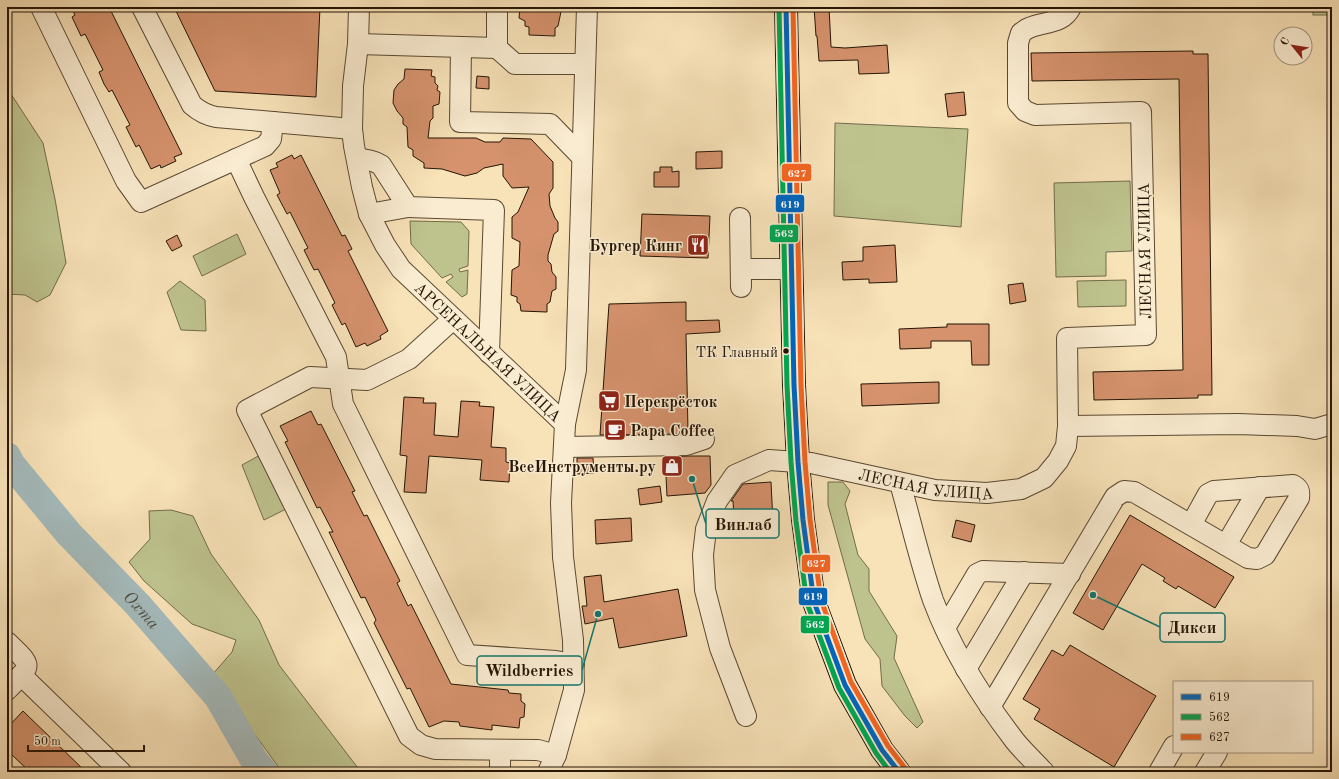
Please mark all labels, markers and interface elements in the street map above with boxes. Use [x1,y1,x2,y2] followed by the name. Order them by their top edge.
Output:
[1273,26,1313,66] north arrow
[1279,36,1292,48] text: С
[781,163,812,182] line badge: 627
[787,169,807,180] text: 627
[1137,183,1155,319] street label: ЛЕСНАЯ УЛИЦА
[775,194,805,213] line badge: 619
[780,200,800,211] text: 619
[769,224,799,243] line badge: 562
[774,229,794,240] text: 562
[685,232,711,258] restaurant icon: Бургер Кинг
[589,239,682,255] place label: Бургер Кинг
[410,280,563,426] street label: АРСЕНАЛЬНАЯ УЛИЦА
[695,346,778,361] place label: ТК Главный
[781,346,791,356] marker: ТК Главный
[596,388,622,414] supermarket icon: Перекрёсток
[624,395,718,411] place label: Перекрёсток
[602,417,628,443] cafe icon: Papa Coffee
[630,424,715,440] place label: Papa Coffee
[659,453,685,479] shop icon: ВсеИнструменты.ру
[508,460,656,476] place label: ВсеИнструменты.ру
[857,468,994,504] street label: ЛЕСНАЯ УЛИЦА
[706,509,779,538] callout: Винлаб
[714,517,772,534] text: Винлаб
[801,554,831,573] line badge: 627
[806,559,826,570] text: 627
[798,587,828,606] line badge: 619
[120,589,162,633] water label: Охта
[803,592,823,603] text: 619
[1160,613,1225,642] callout: Дикси
[800,615,830,634] line badge: 562
[805,620,825,631] text: 562
[1168,620,1217,637] text: Дикси
[477,656,582,685] callout: Wildberries
[485,663,573,680] text: Wildberries
[1173,681,1313,753] legend
[1209,692,1230,704] text: 619
[1209,711,1230,724] text: 562
[28,727,144,753] scale bar
[1209,732,1230,744] text: 627
[34,735,61,748] text: 50 m

